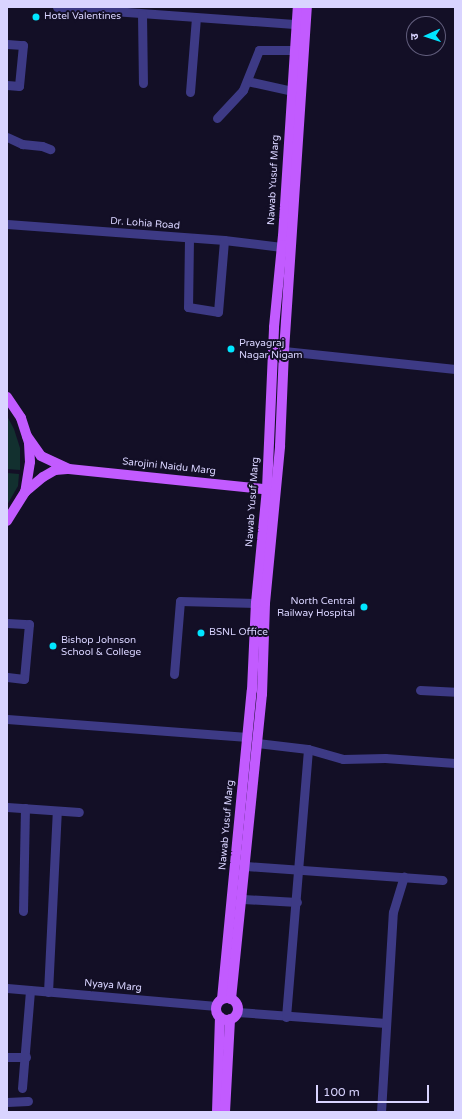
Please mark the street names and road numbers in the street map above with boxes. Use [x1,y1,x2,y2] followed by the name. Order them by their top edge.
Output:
[266,135,282,225] street label: Nawab Yusuf Marg
[110,216,180,232] street label: Dr. Lohia Road
[122,456,216,478] street label: Sarojini Naidu Marg
[244,457,262,547] street label: Nawab Yusuf Marg
[217,779,237,871] street label: Nawab Yusuf Marg
[84,978,142,994] street label: Nyaya Marg

